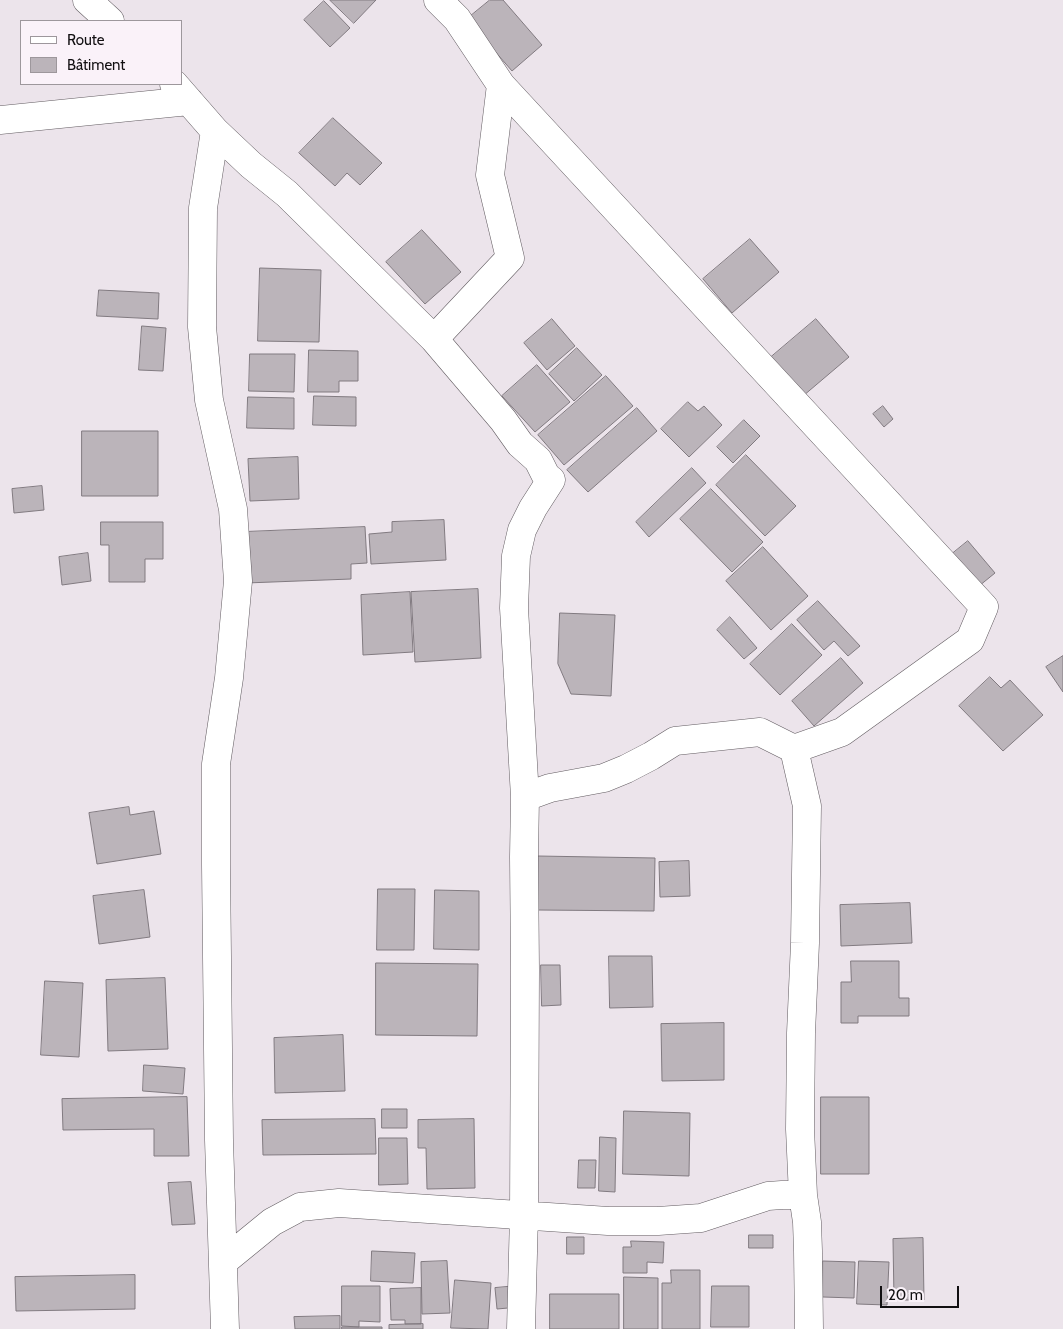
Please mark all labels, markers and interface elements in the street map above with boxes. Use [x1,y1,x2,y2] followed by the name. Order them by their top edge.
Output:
[20,20,182,85] legend
[67,31,105,49] text: Route
[67,56,125,74] text: Bâtiment
[883,1276,962,1308] scale bar
[888,1286,923,1304] text: 20 m

